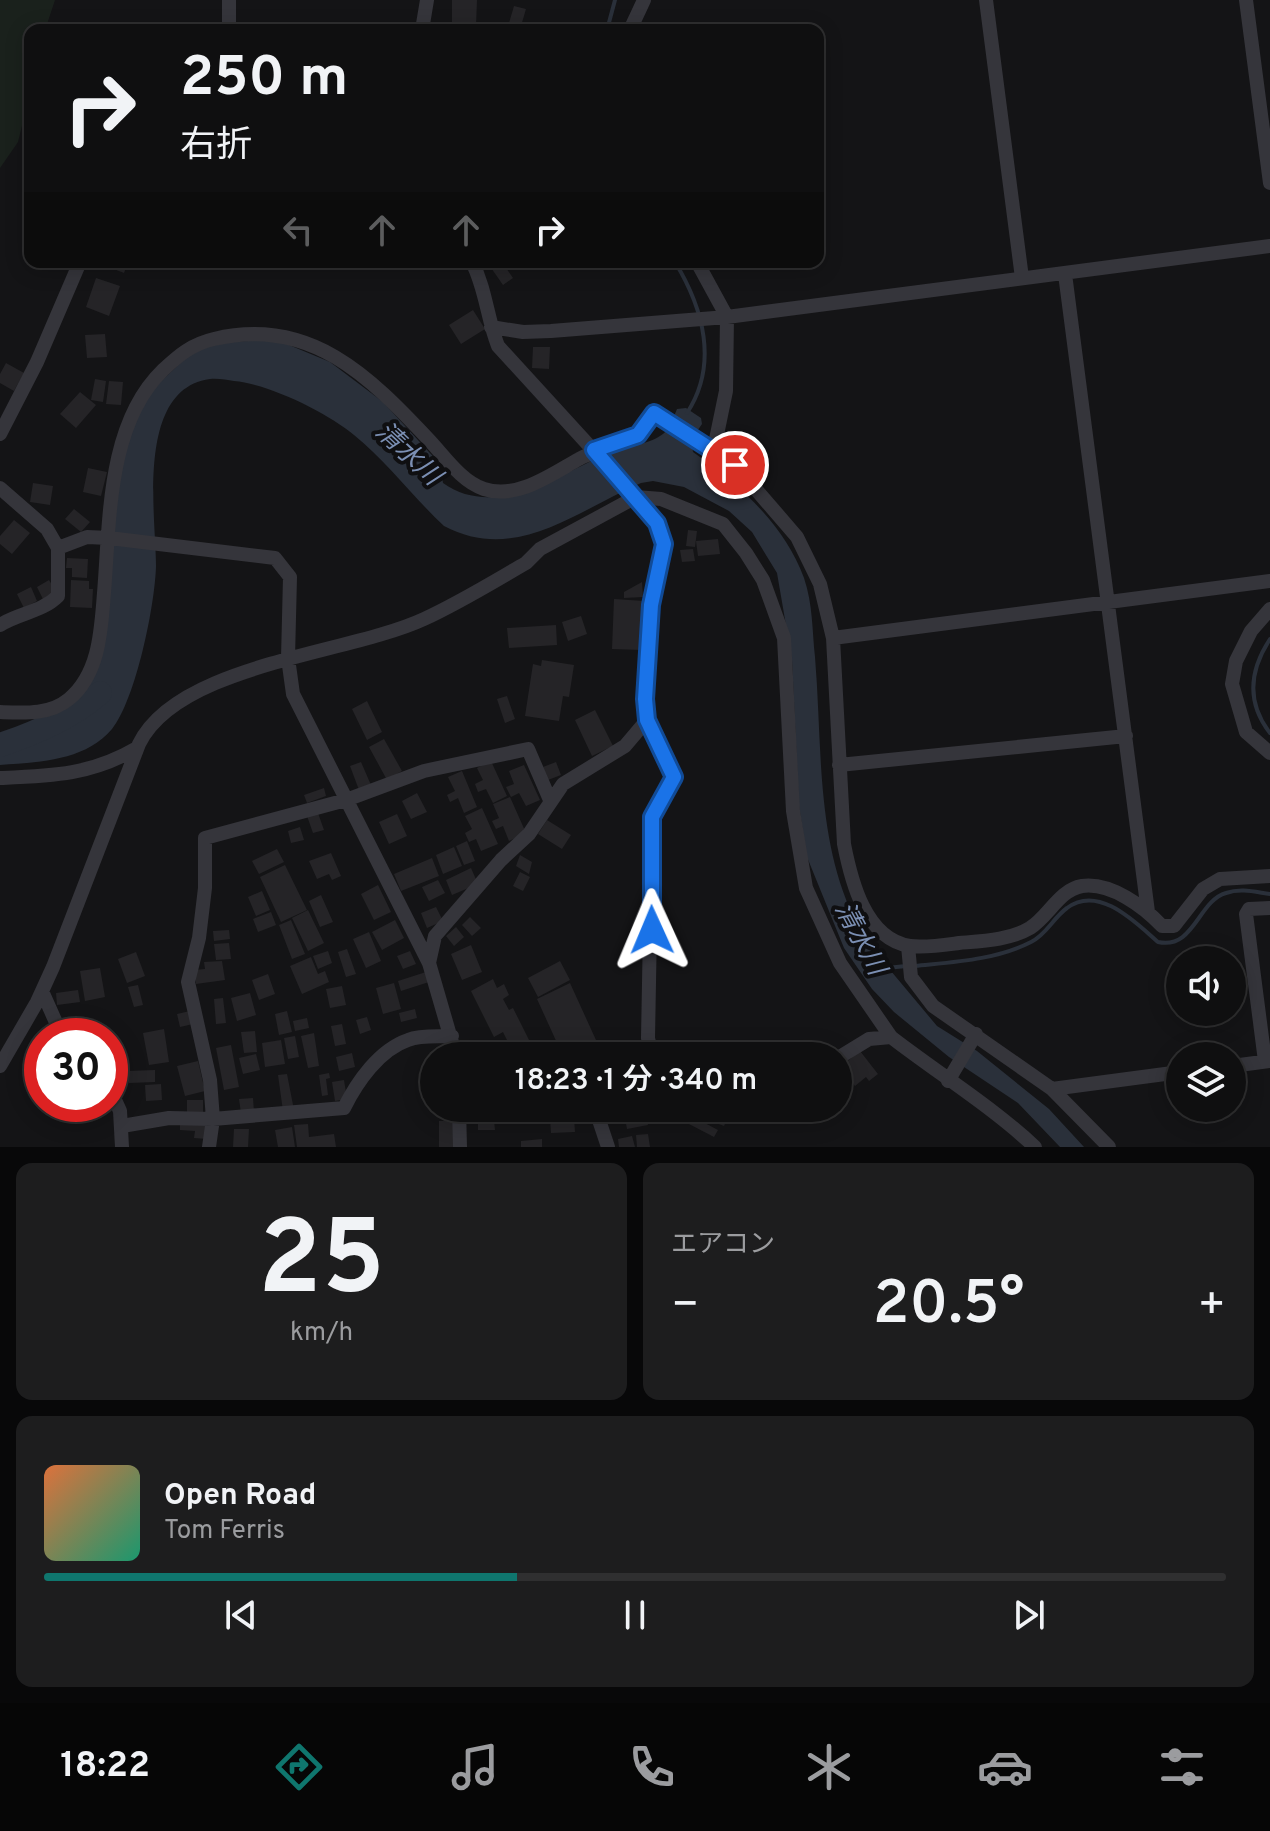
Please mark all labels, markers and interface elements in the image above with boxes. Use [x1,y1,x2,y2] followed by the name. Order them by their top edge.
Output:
[180,45,348,115] text: 250 m
[48,56,152,160] icon: right
[180,124,252,170] text: 右折
[276,208,320,252] icon: left
[360,208,404,252] icon: ahead
[444,208,488,252] icon: ahead
[528,208,572,252] icon: right
[368,416,449,496] water label: 清水川
[701,431,769,499] pin
[713,443,757,487] icon: arrive
[610,888,694,972] position arrow
[826,897,893,984] water label: 清水川
[1166,946,1246,1122] map controls
[1166,946,1246,1026] button: sound
[24,1018,128,1122] speed limit sign: 30
[1166,1042,1246,1122] button: layers
[515,1063,757,1100] text: 18:23 · 1 分 · 340 m
[258,1199,385,1331] text: 25
[671,1229,775,1262] text: エアコン
[873,1269,1024,1345] text: 20.5°
[671,1279,699,1335] text: −
[1198,1279,1226,1335] text: +
[290,1317,353,1350] text: km/h
[164,1478,316,1515] text: Open Road
[164,1515,285,1548] text: Tom Ferris
[219,1593,263,1637] icon: previous
[613,1593,657,1637] icon: pause
[1007,1593,1051,1637] icon: next
[271,1739,327,1795] icon: directions
[447,1739,503,1795] icon: music
[624,1739,680,1795] icon: phone
[801,1739,857,1795] icon: climate
[977,1739,1033,1795] icon: car
[1154,1739,1210,1795] icon: filters
[60,1744,150,1790] text: 18:22

